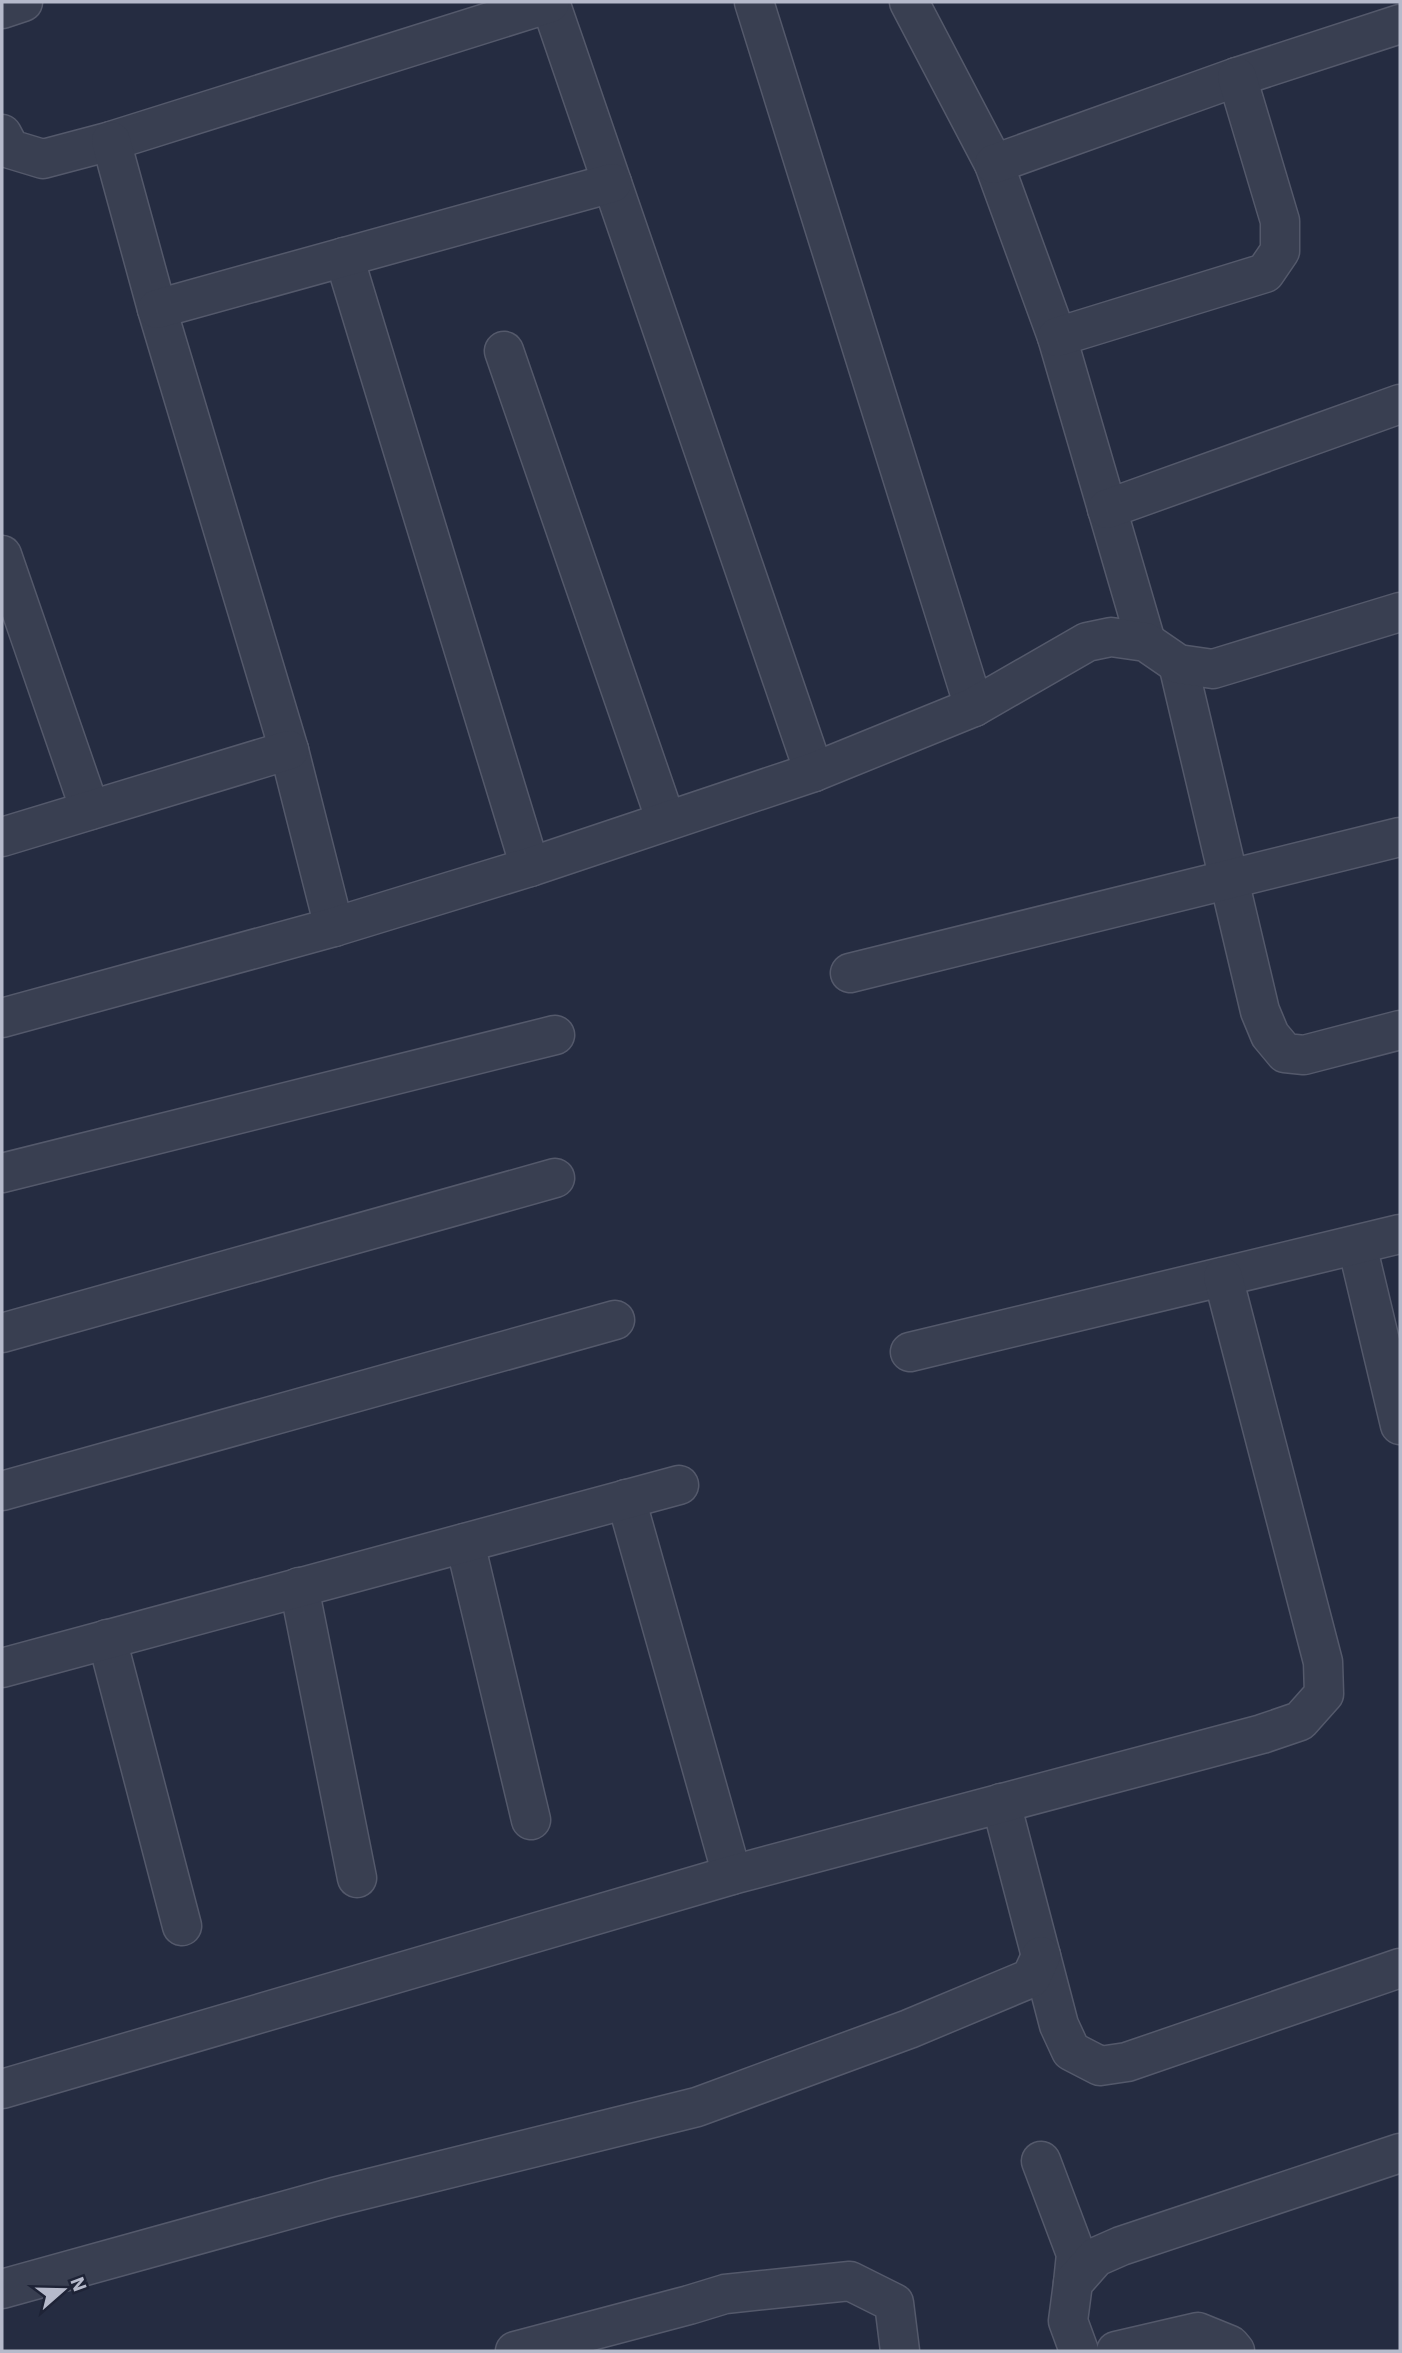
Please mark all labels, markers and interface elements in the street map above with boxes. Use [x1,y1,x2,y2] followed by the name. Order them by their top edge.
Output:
[28,2255,98,2325] north arrow
[65,2274,93,2295] text: N

